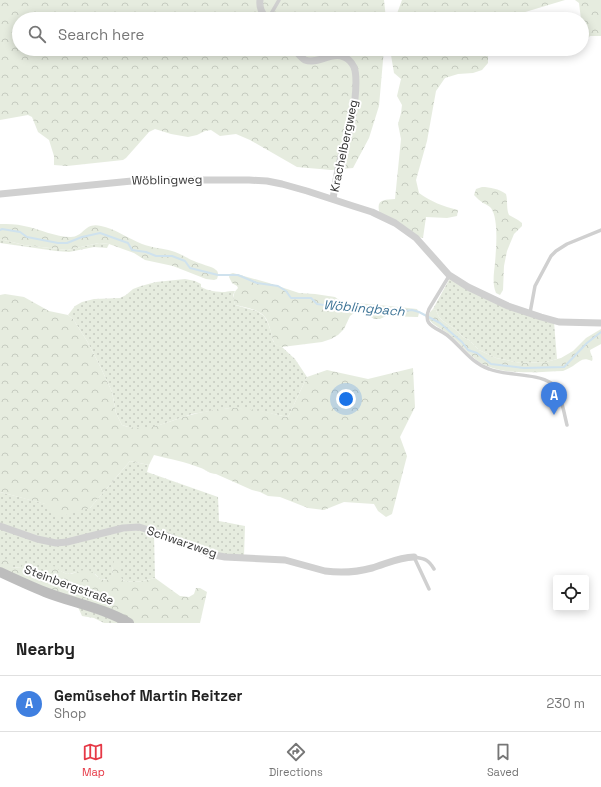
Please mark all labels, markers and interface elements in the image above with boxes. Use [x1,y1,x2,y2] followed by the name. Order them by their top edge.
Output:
[12,12,589,56] search box
[26,23,48,45] icon: search
[58,25,144,44] text: Search here
[326,98,362,194] street label: Krachelbergweg
[131,171,203,189] street label: Wöblingweg
[323,296,406,320] water label: Wöblingbach
[541,382,567,415] pin: A
[336,389,356,409] your location
[145,522,219,562] street label: Schwarzweg
[22,561,116,609] street label: Steinbergstraße
[553,575,589,611] map controls
[553,575,589,611] button: locate
[16,638,75,660] text: Nearby
[54,686,243,705] text: Gemüsehof Martin Reitzer
[25,695,33,712] text: A
[547,695,585,712] text: 230 m
[54,705,86,722] text: Shop
[82,741,105,779] tab: Map
[269,741,323,779] tab: Directions
[487,741,519,779] tab: Saved

